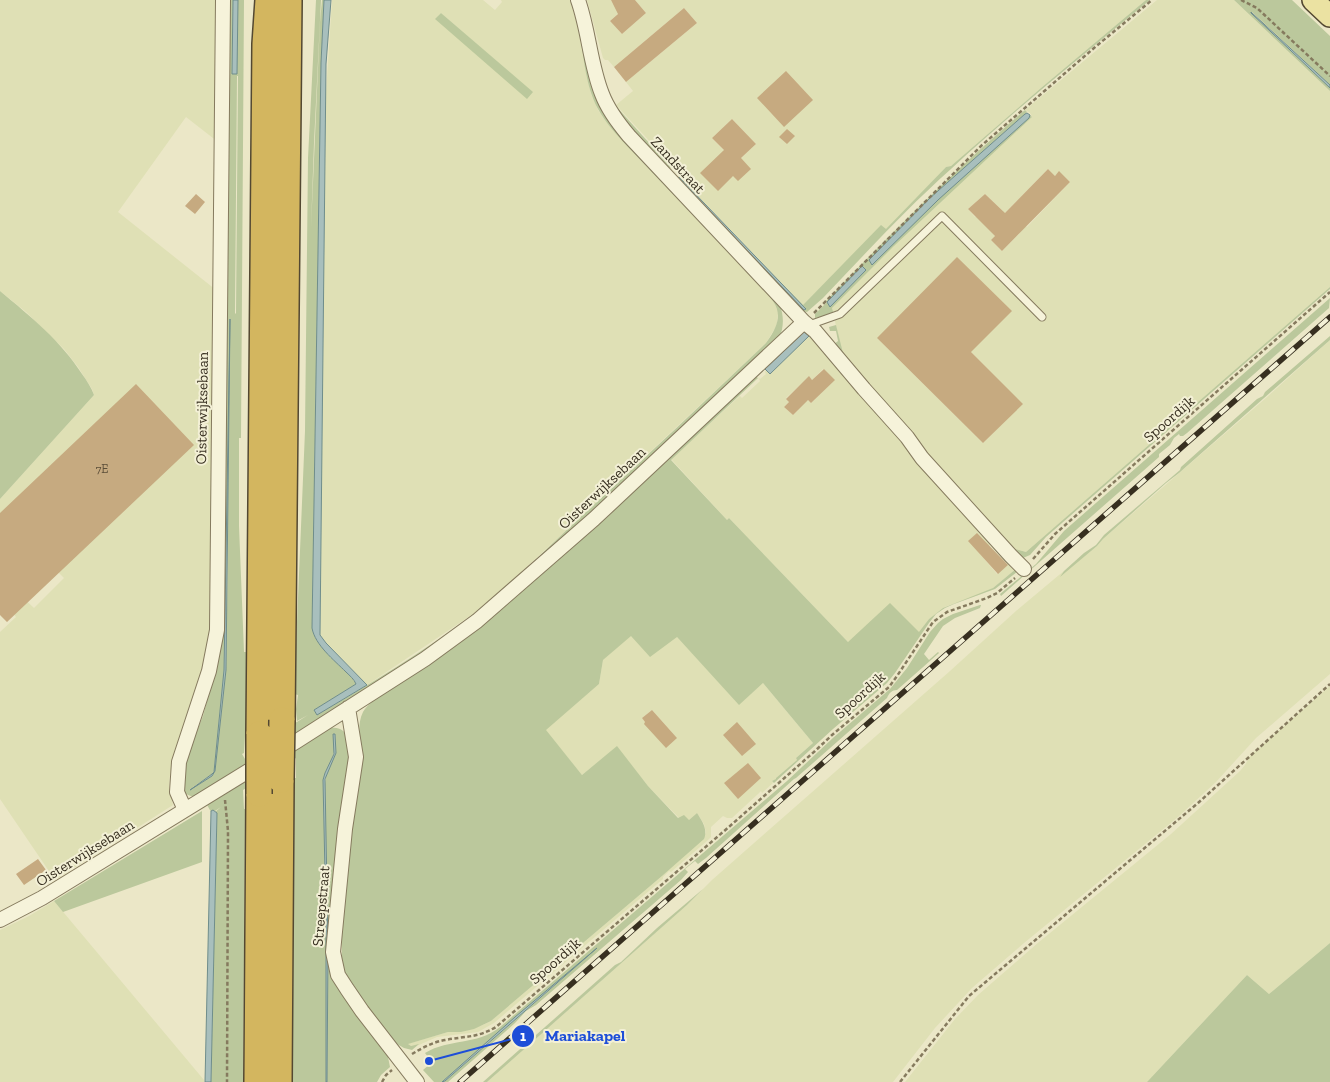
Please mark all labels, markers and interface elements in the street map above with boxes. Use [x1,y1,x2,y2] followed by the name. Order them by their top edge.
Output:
[647,133,709,197] street label: Zandstraat
[192,351,212,464] street label: Oisterwijksebaan
[1140,392,1198,446] street label: Spoordijk
[555,443,650,533] street label: Oisterwijksebaan
[96,462,108,476] house number: 7E
[831,667,889,722] street label: Spoordijk
[32,815,138,890] street label: Oisterwijksebaan
[309,865,334,947] street label: Streepstraat
[526,934,584,988] street label: Spoordijk
[510,1020,636,1051] callout: Mariakapel
[545,1026,626,1045] text: Mariakapel
[520,1027,526,1045] text: 1

